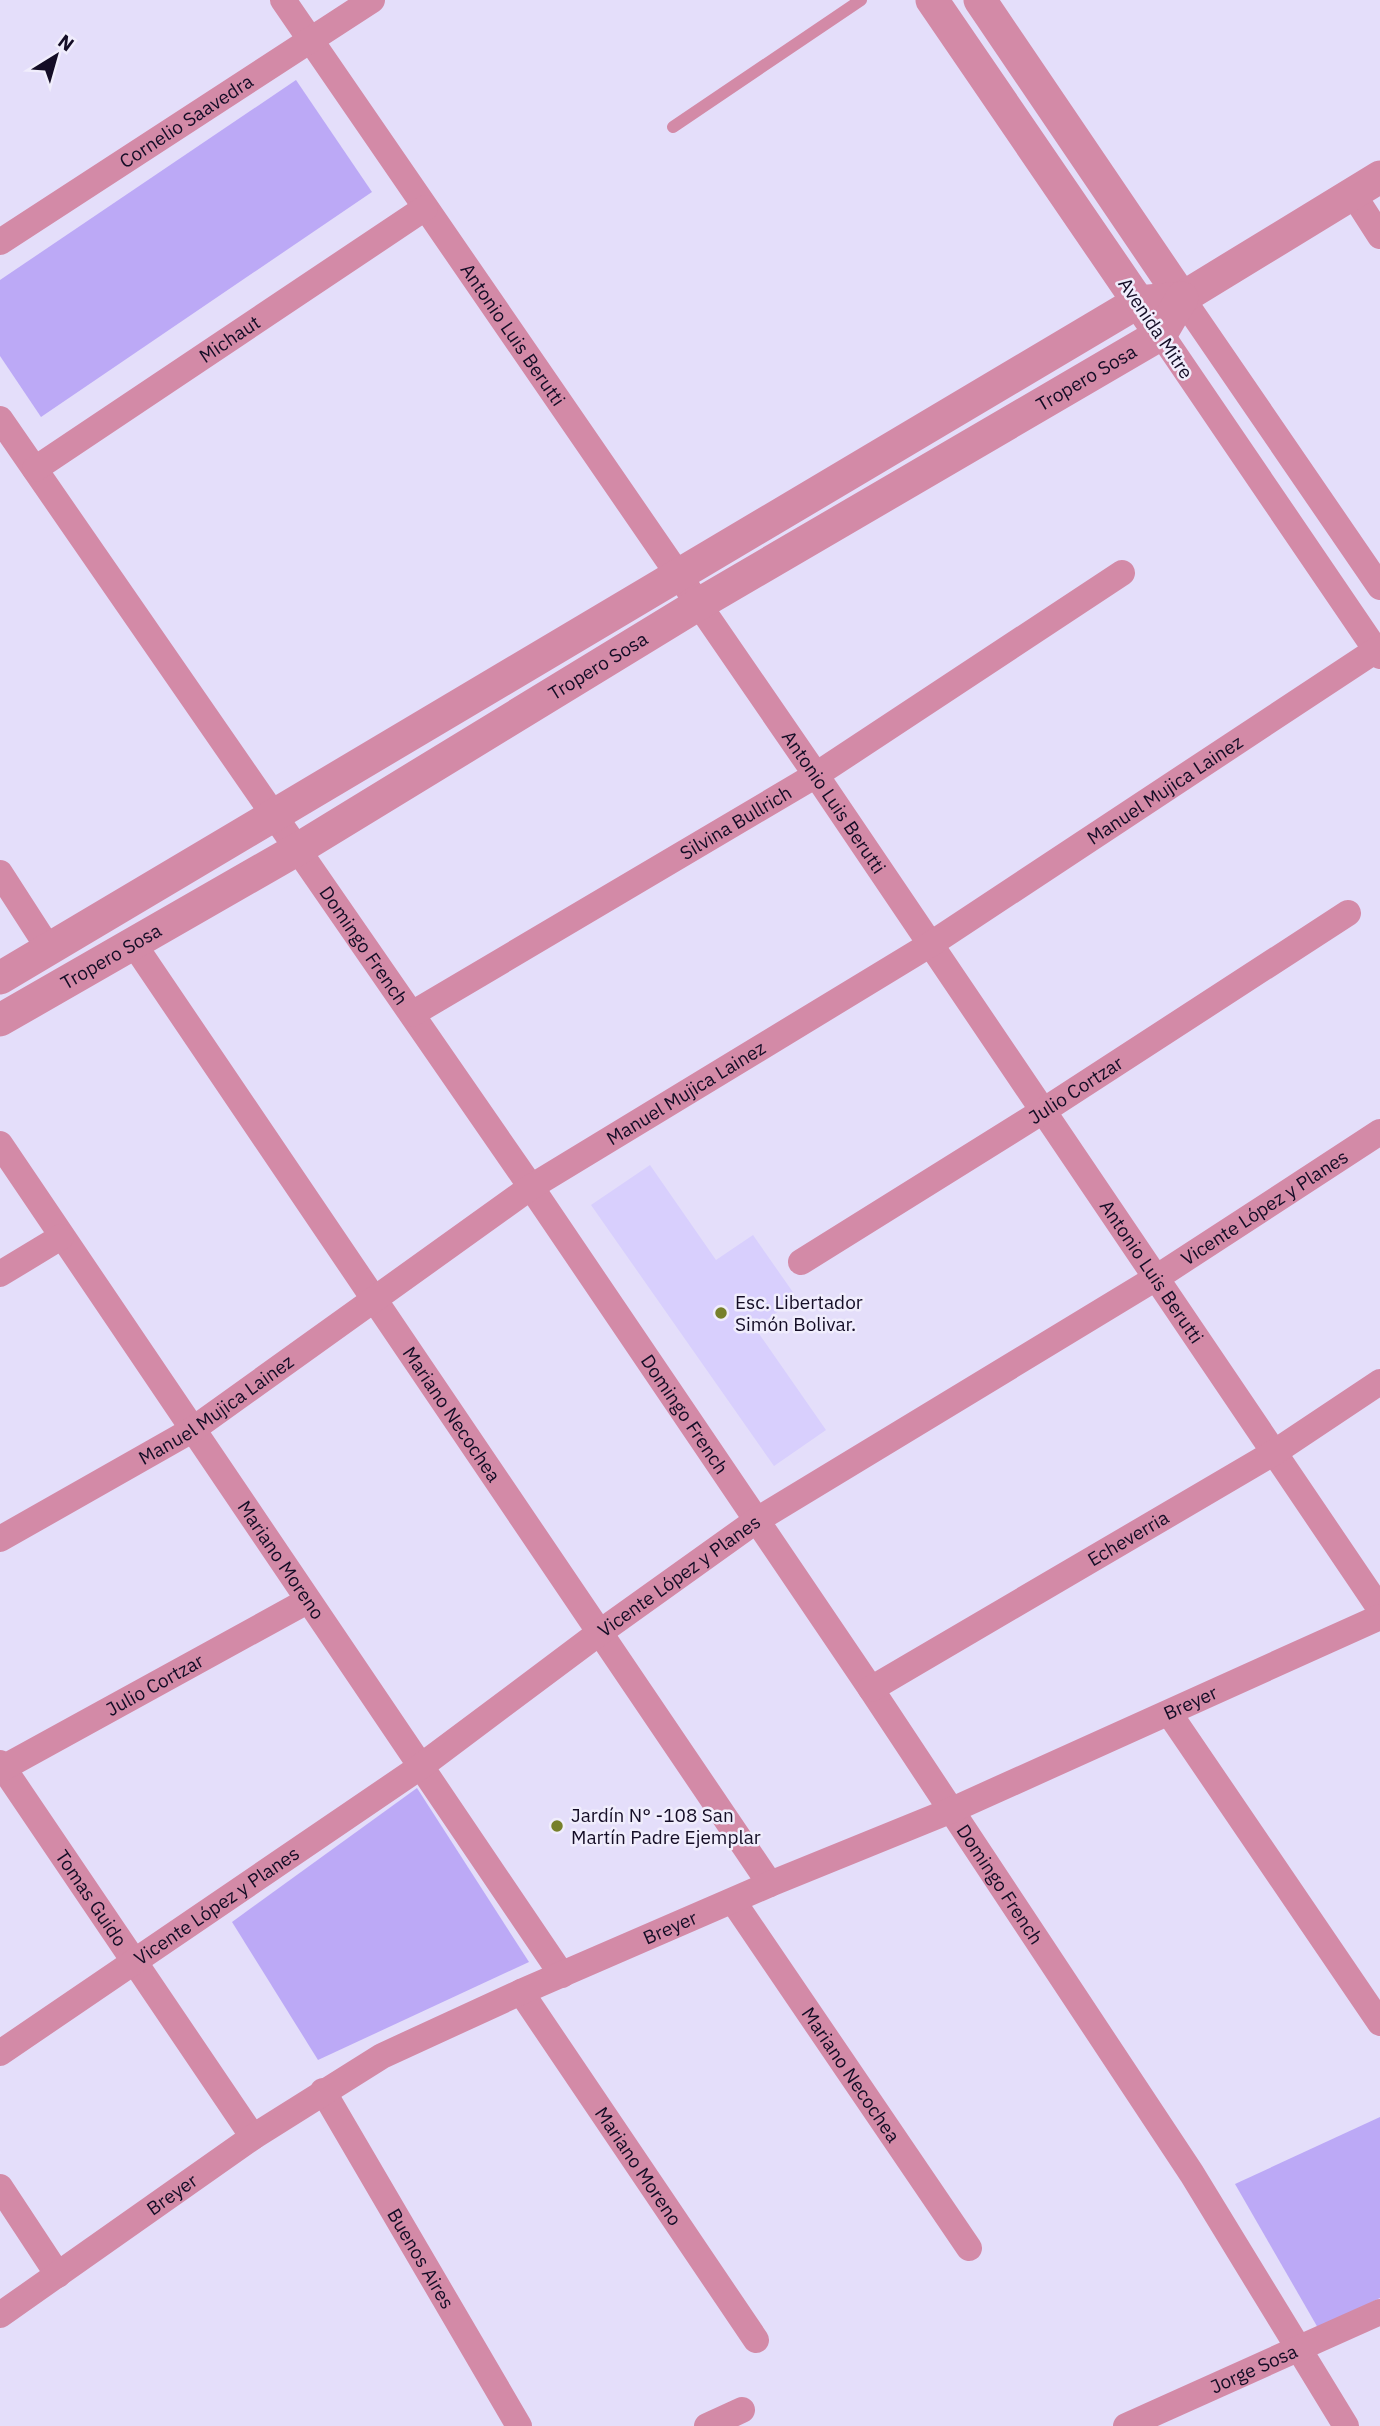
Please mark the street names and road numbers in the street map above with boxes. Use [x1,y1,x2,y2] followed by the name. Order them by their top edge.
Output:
[115,69,257,173] street label: Cornelio Saavedra
[456,258,571,411] street label: Antonio Luis Berutti
[1113,273,1199,383] street label: Avenida Mitre
[194,310,264,368] street label: Michaut
[1032,339,1141,416] street label: Tropero Sosa
[544,626,652,705] street label: Tropero Sosa
[777,726,891,878] street label: Antonio Luis Berutti
[1082,729,1247,850] street label: Manuel Mujica Lainez
[675,780,796,865] street label: Silvina Bullrich
[314,881,413,1010] street label: Domingo French
[56,918,166,995] street label: Tropero Sosa
[602,1035,770,1150] street label: Manuel Mujica Lainez
[1024,1050,1127,1129] street label: Julio Cortzar
[1176,1144,1352,1271] street label: Vicente López y Planes
[1095,1195,1209,1348] street label: Antonio Luis Berutti
[398,1342,506,1486] street label: Mariano Necochea
[134,1349,298,1470] street label: Manuel Mujica Lainez
[636,1350,734,1479] street label: Domingo French
[233,1496,330,1624] street label: Mariano Moreno
[1083,1505,1173,1571] street label: Echeverria
[593,1509,765,1642] street label: Vicente López y Planes
[102,1648,208,1721] street label: Julio Cortzar
[1160,1680,1221,1725] street label: Breyer
[952,1819,1049,1949] street label: Domingo French
[129,1841,304,1970] street label: Vicente López y Planes
[50,1845,132,1951] street label: Tomas Guido
[639,1905,701,1950] street label: Breyer
[797,2002,906,2147] street label: Mariano Necochea
[590,2102,687,2230] street label: Mariano Moreno
[142,2168,202,2220] street label: Breyer
[382,2204,460,2313] street label: Buenos Aires
[1206,2339,1301,2399] street label: Jorge Sosa

